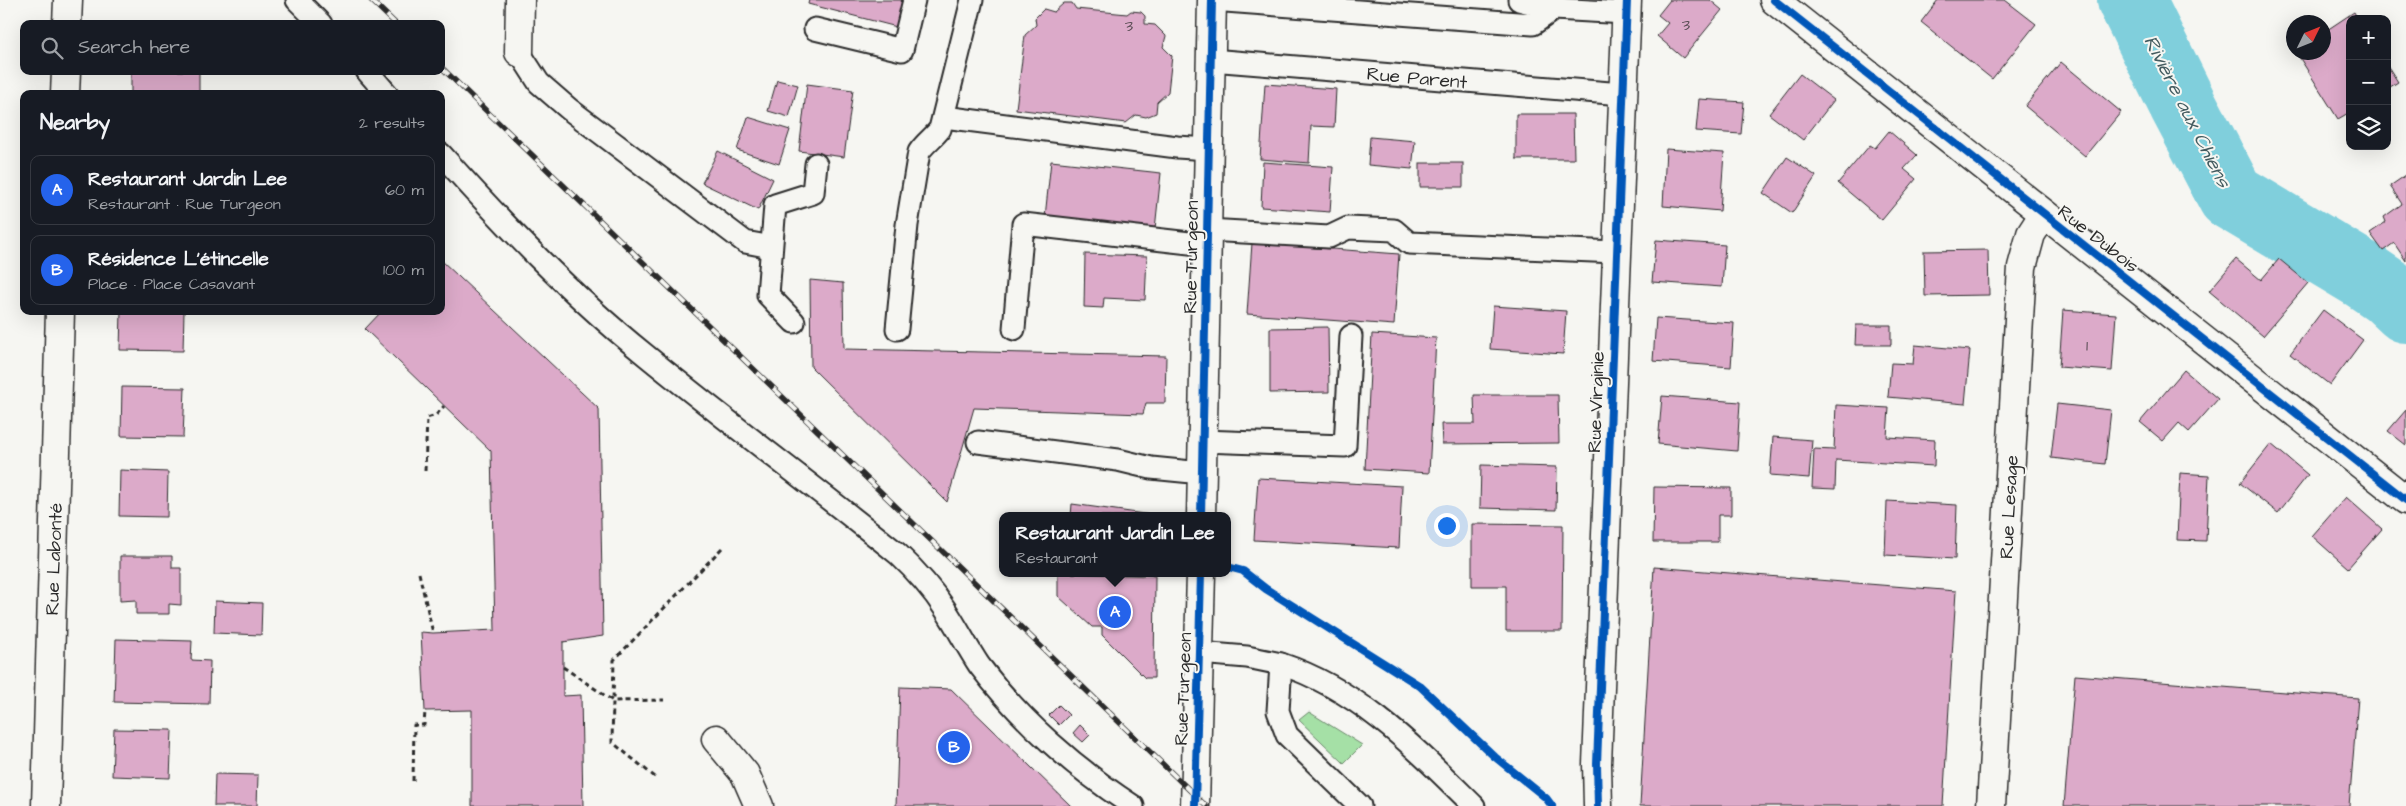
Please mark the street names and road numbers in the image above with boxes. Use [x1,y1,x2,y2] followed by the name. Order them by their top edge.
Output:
[1365,61,1469,96] street label: Rue Parent
[2052,199,2145,280] street label: Rue Dubois
[1177,200,1207,314] street label: Rue Turgeon
[1581,351,1613,453] street label: Rue Virginie
[1993,455,2027,560] street label: Rue Lesage
[39,502,70,616] street label: Rue Labonté
[1168,632,1200,746] street label: Rue Turgeon

